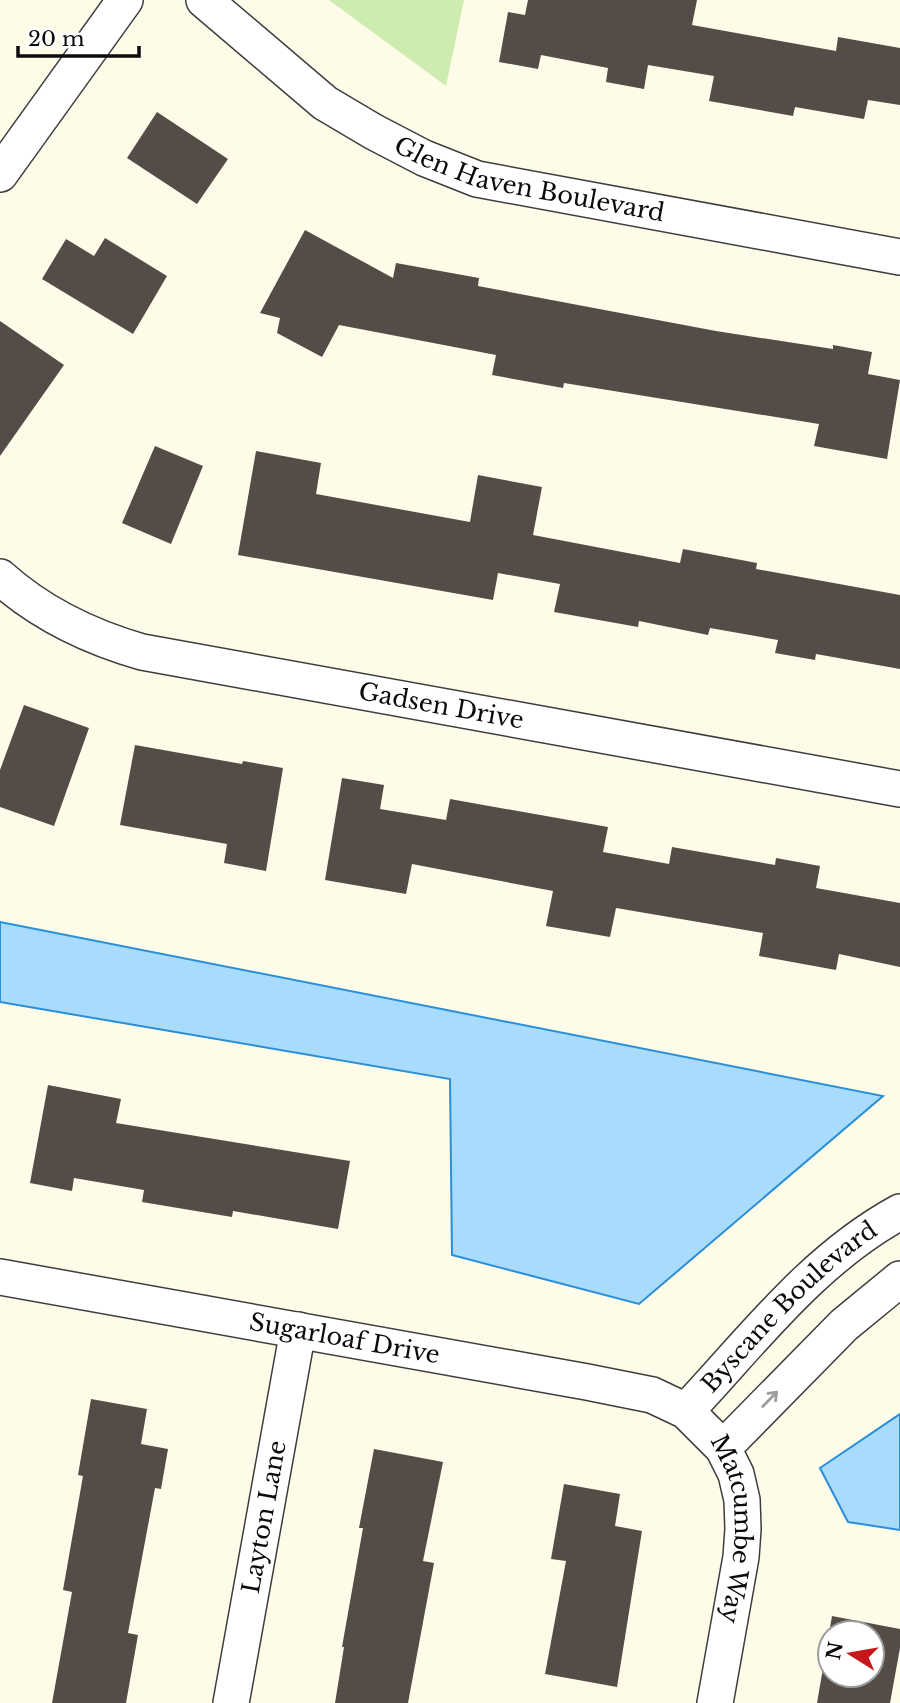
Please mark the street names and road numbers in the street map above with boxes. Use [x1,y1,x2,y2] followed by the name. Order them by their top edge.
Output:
[389,130,667,227] street label: Glen Haven Boulevard
[356,676,526,735] street label: Gadsen Drive
[695,1215,882,1398] street label: Byscane Boulevard
[247,1307,442,1369] street label: Sugarloaf Drive
[705,1430,758,1626] street label: Matcumbe Way
[236,1438,292,1596] street label: Layton Lane

